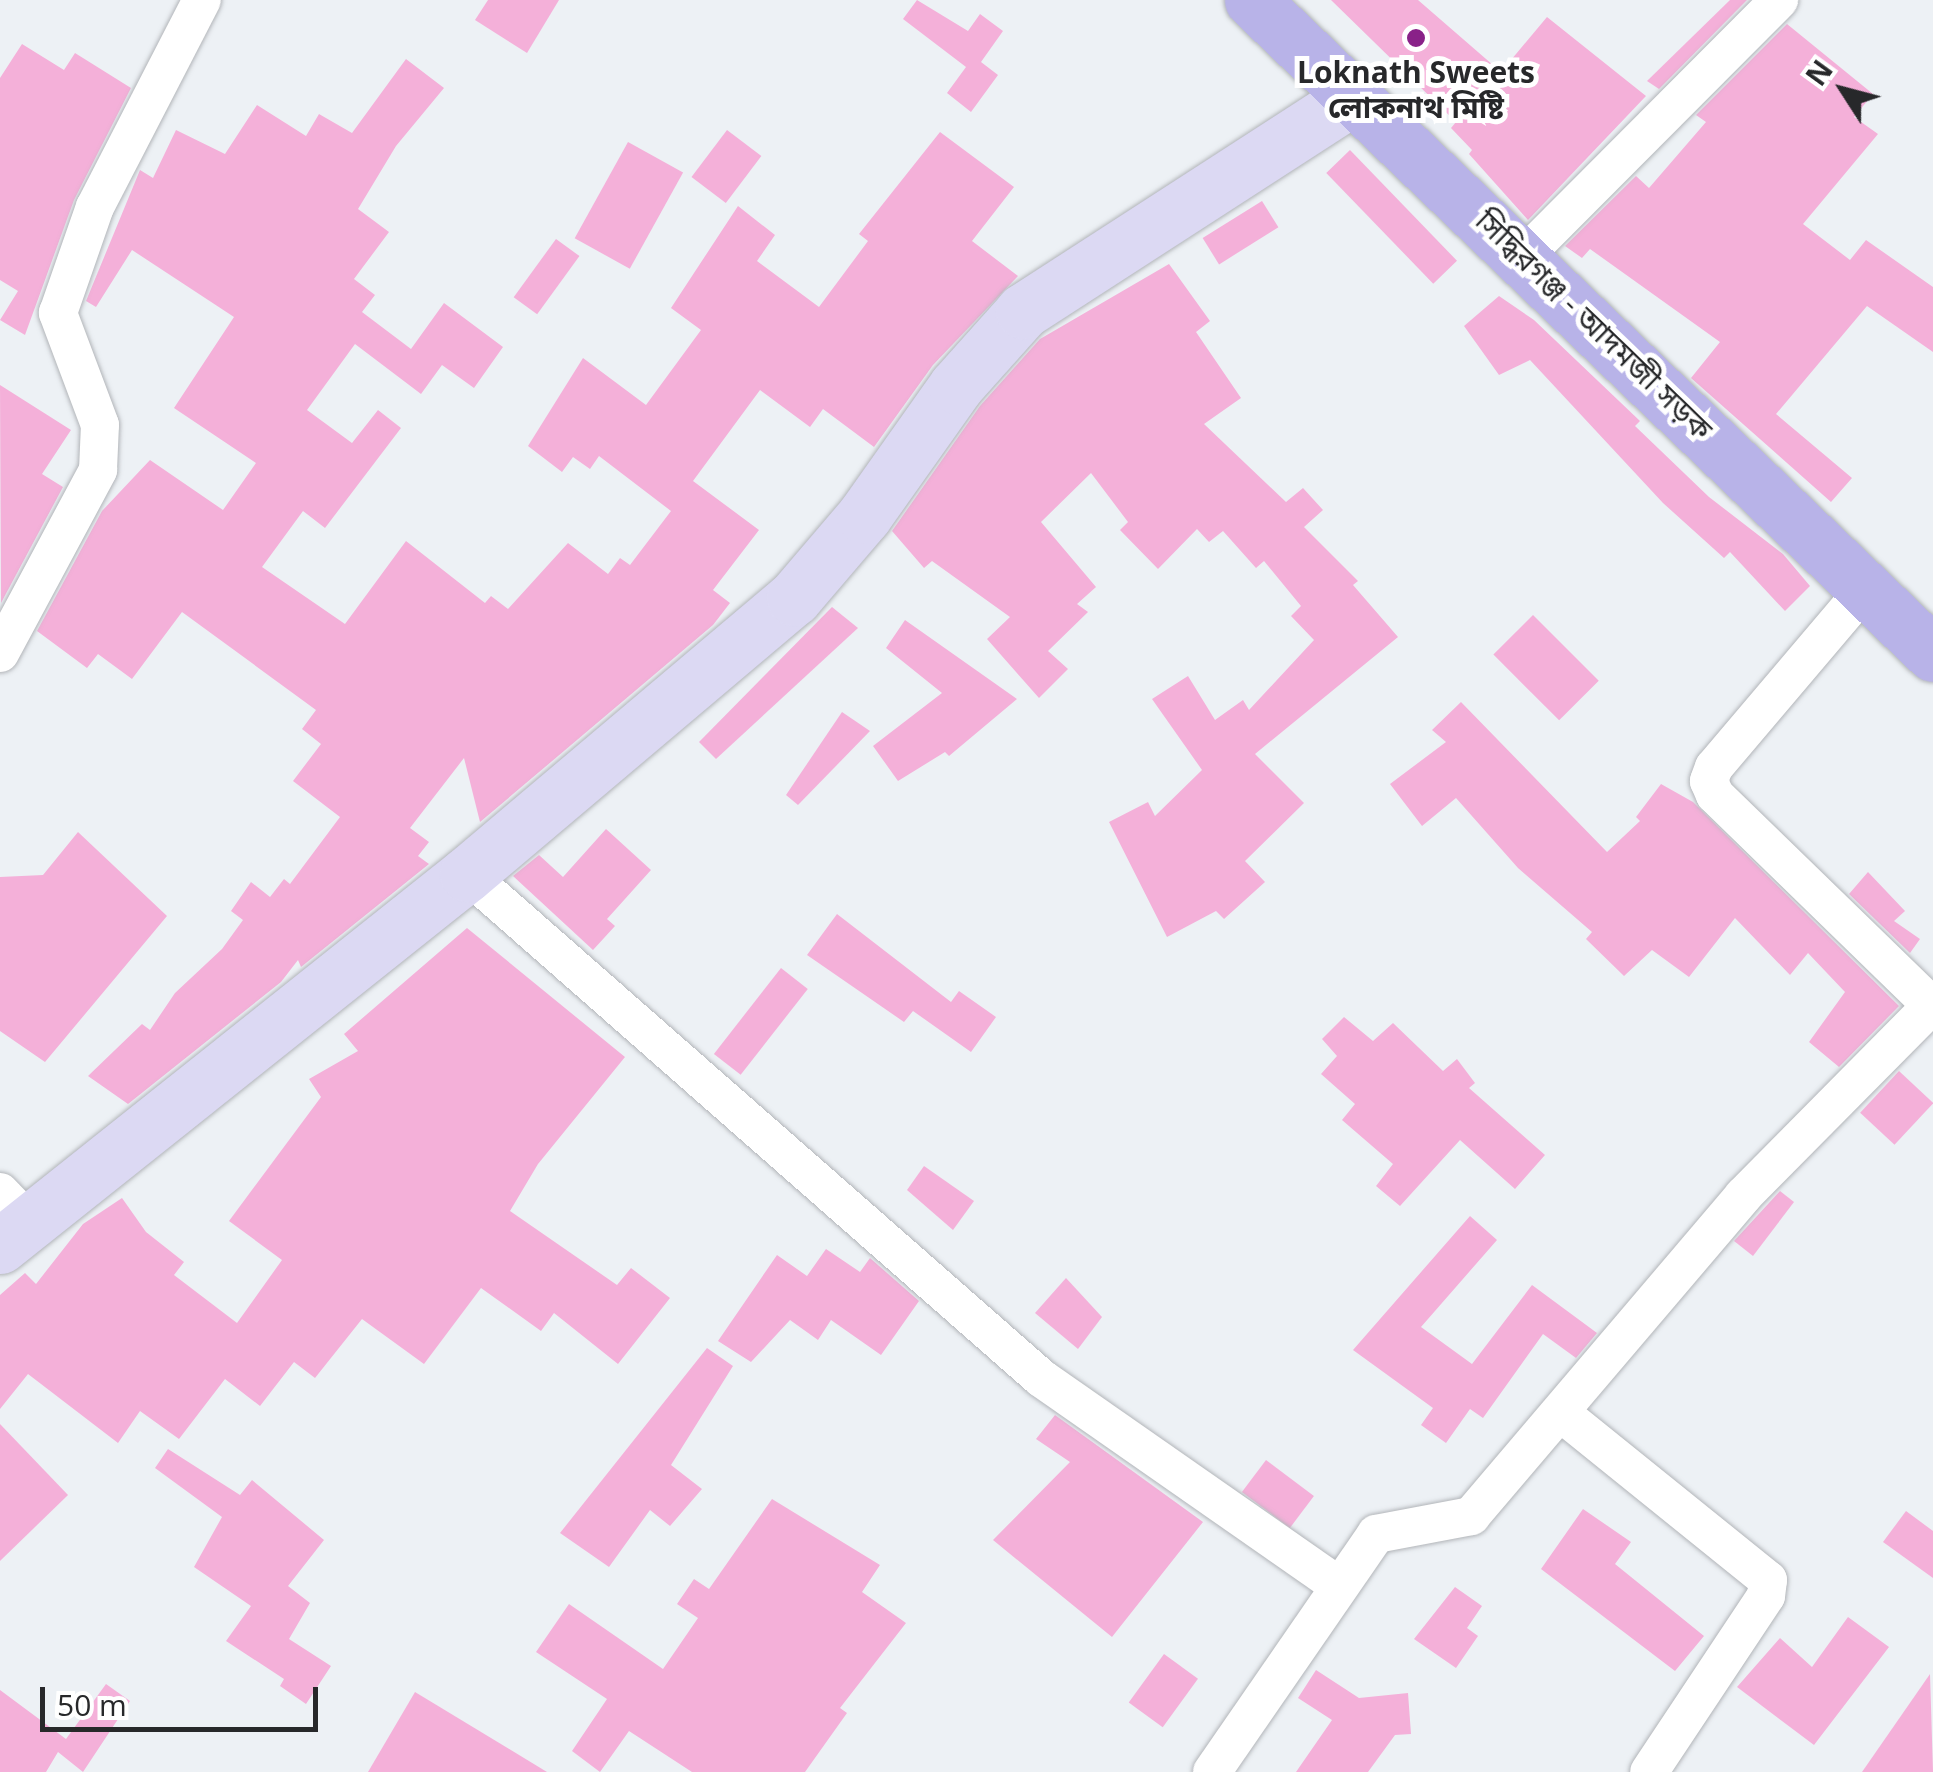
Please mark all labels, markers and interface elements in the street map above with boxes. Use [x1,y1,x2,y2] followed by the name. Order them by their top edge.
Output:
[1405,27,1427,49] marker: Loknath Sweets লোকনাথ মিষ্টি
[1793,40,1893,140] north arrow
[1797,52,1841,93] text: N
[1297,54,1535,124] place label: Loknath Sweets লোকনাথ মিষ্টি
[1468,203,1720,447] street label: সিদ্ধিরগঞ্জ - আদমজী সড়ক
[45,1667,322,1729] scale bar
[57,1684,127,1725] text: 50 m

